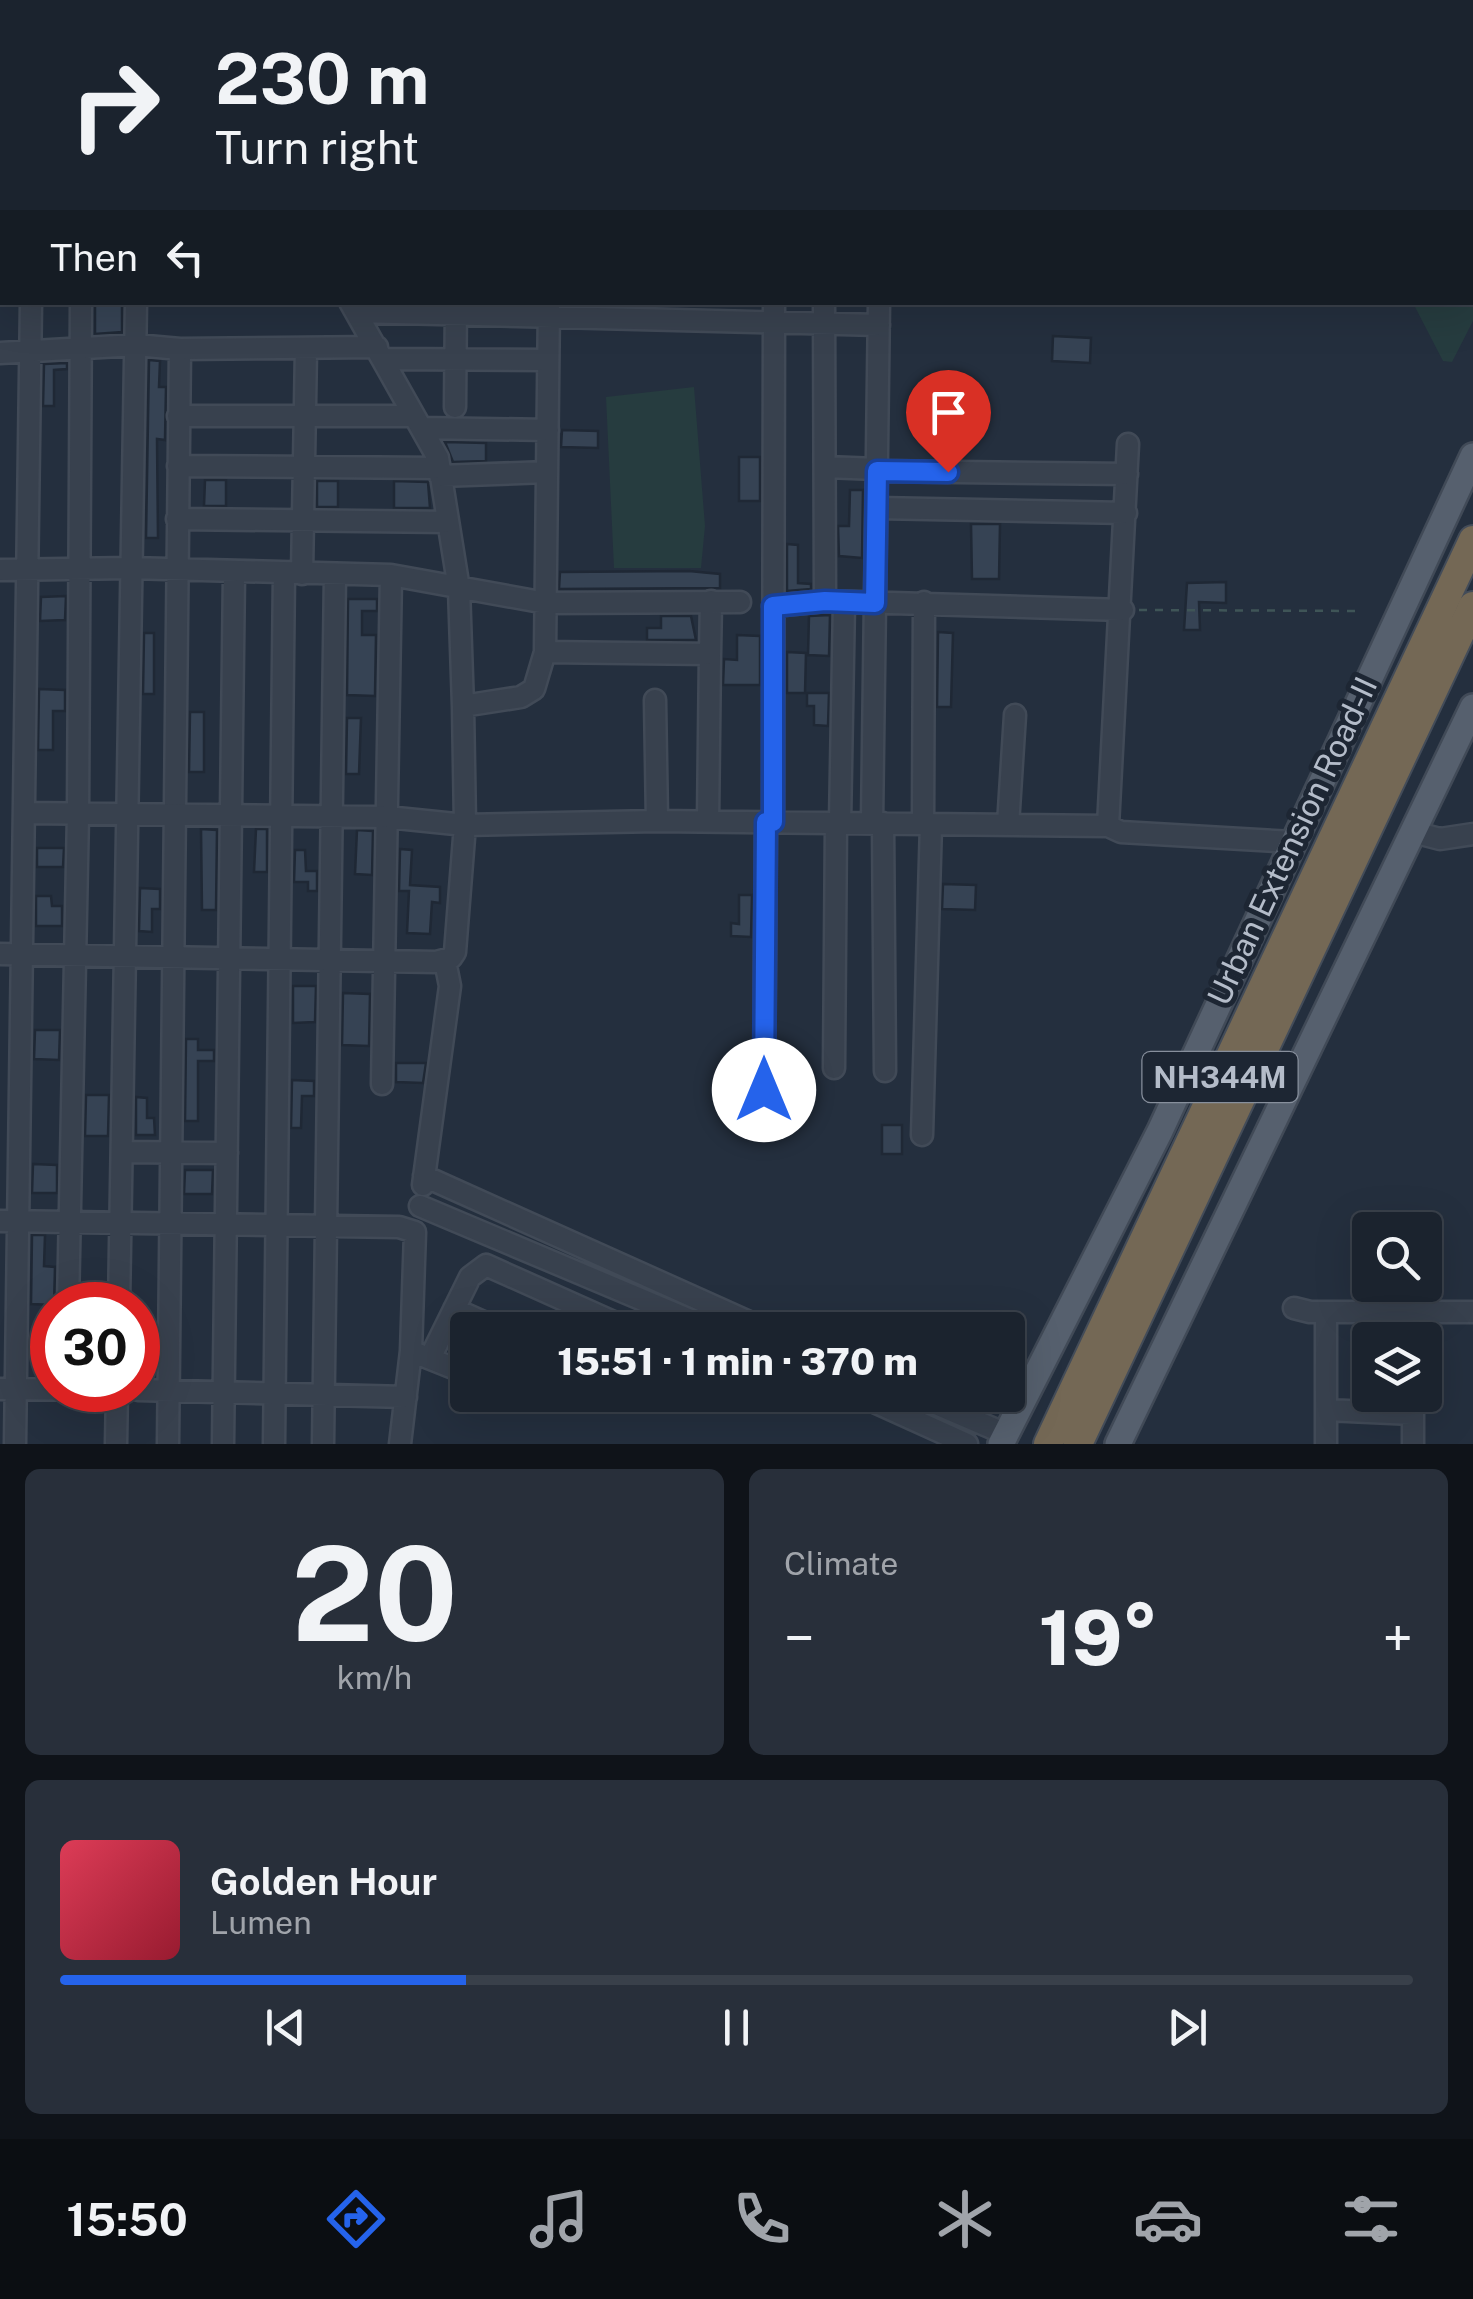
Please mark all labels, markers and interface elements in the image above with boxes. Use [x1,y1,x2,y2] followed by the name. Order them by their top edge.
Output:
[215,37,429,120] text: 230 m
[50,40,180,170] icon: right
[215,121,419,174] text: Turn right
[158,230,213,285] icon: left
[50,235,138,280] text: Then
[906,370,991,473] pin
[921,385,976,440] icon: arrive
[1200,671,1384,1011] street label: Urban Extension Road-II
[712,1038,816,1142] position arrow
[1142,1052,1298,1102] road number: NH344M
[1352,1212,1442,1412] map controls
[1352,1212,1442,1302] button: search
[30,1282,160,1412] speed limit sign: 30
[1352,1322,1442,1412] button: layers
[557,1339,918,1384] text: 15:51 · 1 min · 370 m
[291,1518,458,1670] text: 20
[784,1545,898,1582] text: Climate
[1039,1594,1158,1682] text: 19°
[784,1606,815,1670] text: −
[1383,1606,1413,1670] text: +
[337,1659,412,1696] text: km/h
[210,1859,437,1904] text: Golden Hour
[210,1904,312,1941] text: Lumen
[258,2000,313,2055] icon: previous
[709,2000,764,2055] icon: pause
[1160,2000,1215,2055] icon: next
[321,2184,391,2254] icon: directions
[524,2184,594,2254] icon: music
[727,2184,797,2254] icon: phone
[930,2184,1000,2254] icon: climate
[1133,2184,1203,2254] icon: car
[1336,2184,1406,2254] icon: filters
[67,2193,188,2246] text: 15:50

